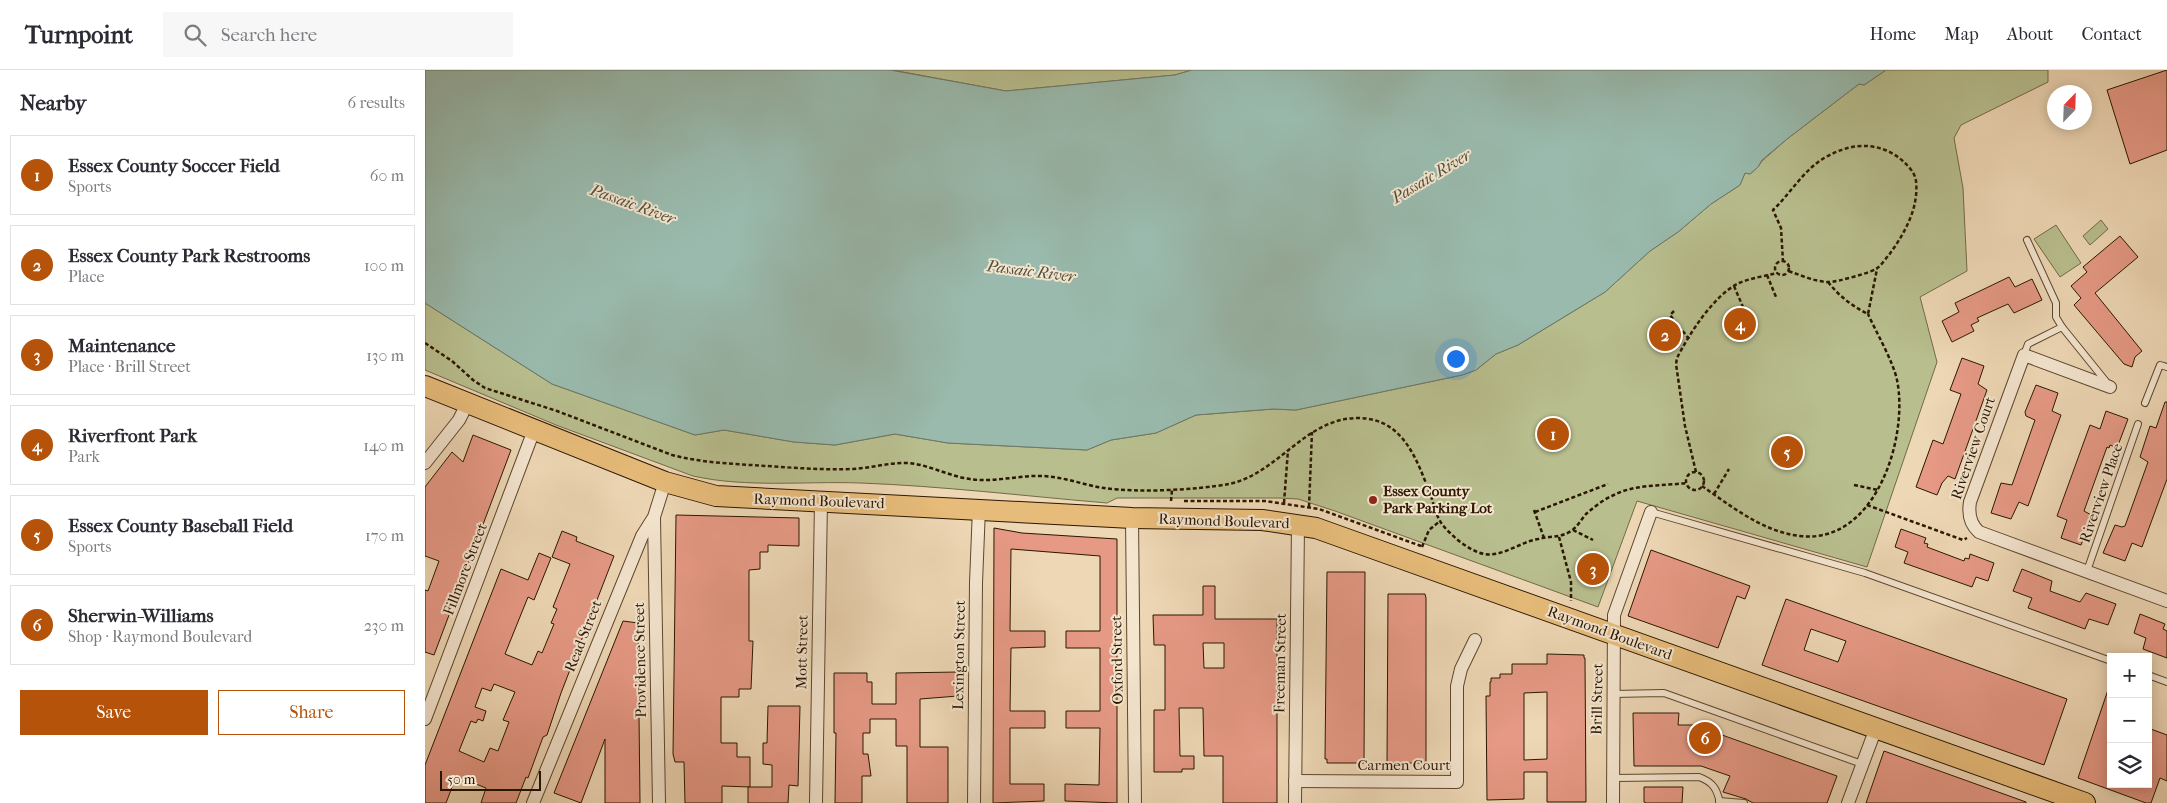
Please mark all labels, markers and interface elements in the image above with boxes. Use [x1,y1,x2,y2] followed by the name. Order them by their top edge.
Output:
[163,12,513,57] search box
[25,21,133,49] text: Turnpoint
[181,21,209,49] icon: search
[221,24,317,46] text: Search here
[1869,24,1916,45] text: Home
[1944,24,1979,45] text: Map
[2007,24,2053,45] text: About
[2081,24,2142,45] text: Contact
[2047,85,2092,130] north arrow
[20,91,86,115] text: Nearby
[347,93,405,112] text: 6 results
[1387,144,1476,208] water label: Passaic River
[68,155,280,177] text: Essex County Soccer Field
[34,166,40,185] text: 1
[370,166,404,185] text: 60 m
[68,177,111,196] text: Sports
[587,180,680,229] water label: Passaic River
[68,245,310,267] text: Essex County Park Restrooms
[33,256,41,275] text: 2
[364,256,404,275] text: 100 m
[985,256,1078,286] water label: Passaic River
[68,267,104,286] text: Place
[1724,305,1756,343] pin: 4
[1649,316,1681,354] pin: 2
[68,335,175,357] text: Maintenance
[34,346,40,365] text: 3
[366,346,404,365] text: 130 m
[1443,346,1469,372] your location
[68,357,191,376] text: Place · Brill Street
[1947,394,1999,502] street label: Riverview Court
[1537,415,1569,453] pin: 1
[68,425,197,447] text: Riverfront Park
[1771,433,1803,471] pin: 5
[32,436,42,455] text: 4
[363,436,404,455] text: 140 m
[2076,440,2127,545] street label: Riverview Place
[68,447,100,466] text: Park
[1383,482,1493,517] place label: Essex County Park Parking Lot
[753,490,886,512] street label: Raymond Boulevard
[1367,494,1379,506] marker: Essex County Park Parking Lot
[1158,510,1291,532] street label: Raymond Boulevard
[68,515,293,537] text: Essex County Baseball Field
[439,520,491,618] street label: Fillmore Street
[34,526,40,545] text: 5
[365,526,404,545] text: 170 m
[68,537,111,556] text: Sports
[1577,550,1609,588] pin: 3
[560,597,606,675] street label: Read Street
[949,599,969,710] street label: Lexington Street
[630,601,650,718] street label: Providence Street
[1545,602,1676,664] street label: Raymond Boulevard
[68,605,214,627] text: Sherwin-Williams
[1270,612,1290,713] street label: Freeman Street
[792,614,812,689] street label: Mott Street
[1107,615,1127,705] street label: Oxford Street
[33,616,41,635] text: 6
[364,616,404,635] text: 230 m
[68,627,252,646] text: Shop · Raymond Boulevard
[2107,653,2152,788] map controls
[2107,653,2152,698] button: +
[1587,662,1607,735] street label: Brill Street
[20,690,208,735] button: Save
[218,690,405,735] button: Share
[2107,698,2152,743] button: −
[1689,719,1721,757] pin: 6
[2107,743,2152,788] button: layers
[1357,756,1451,774] street label: Carmen Court
[440,768,541,791] scale bar
[447,771,475,788] text: 50 m

